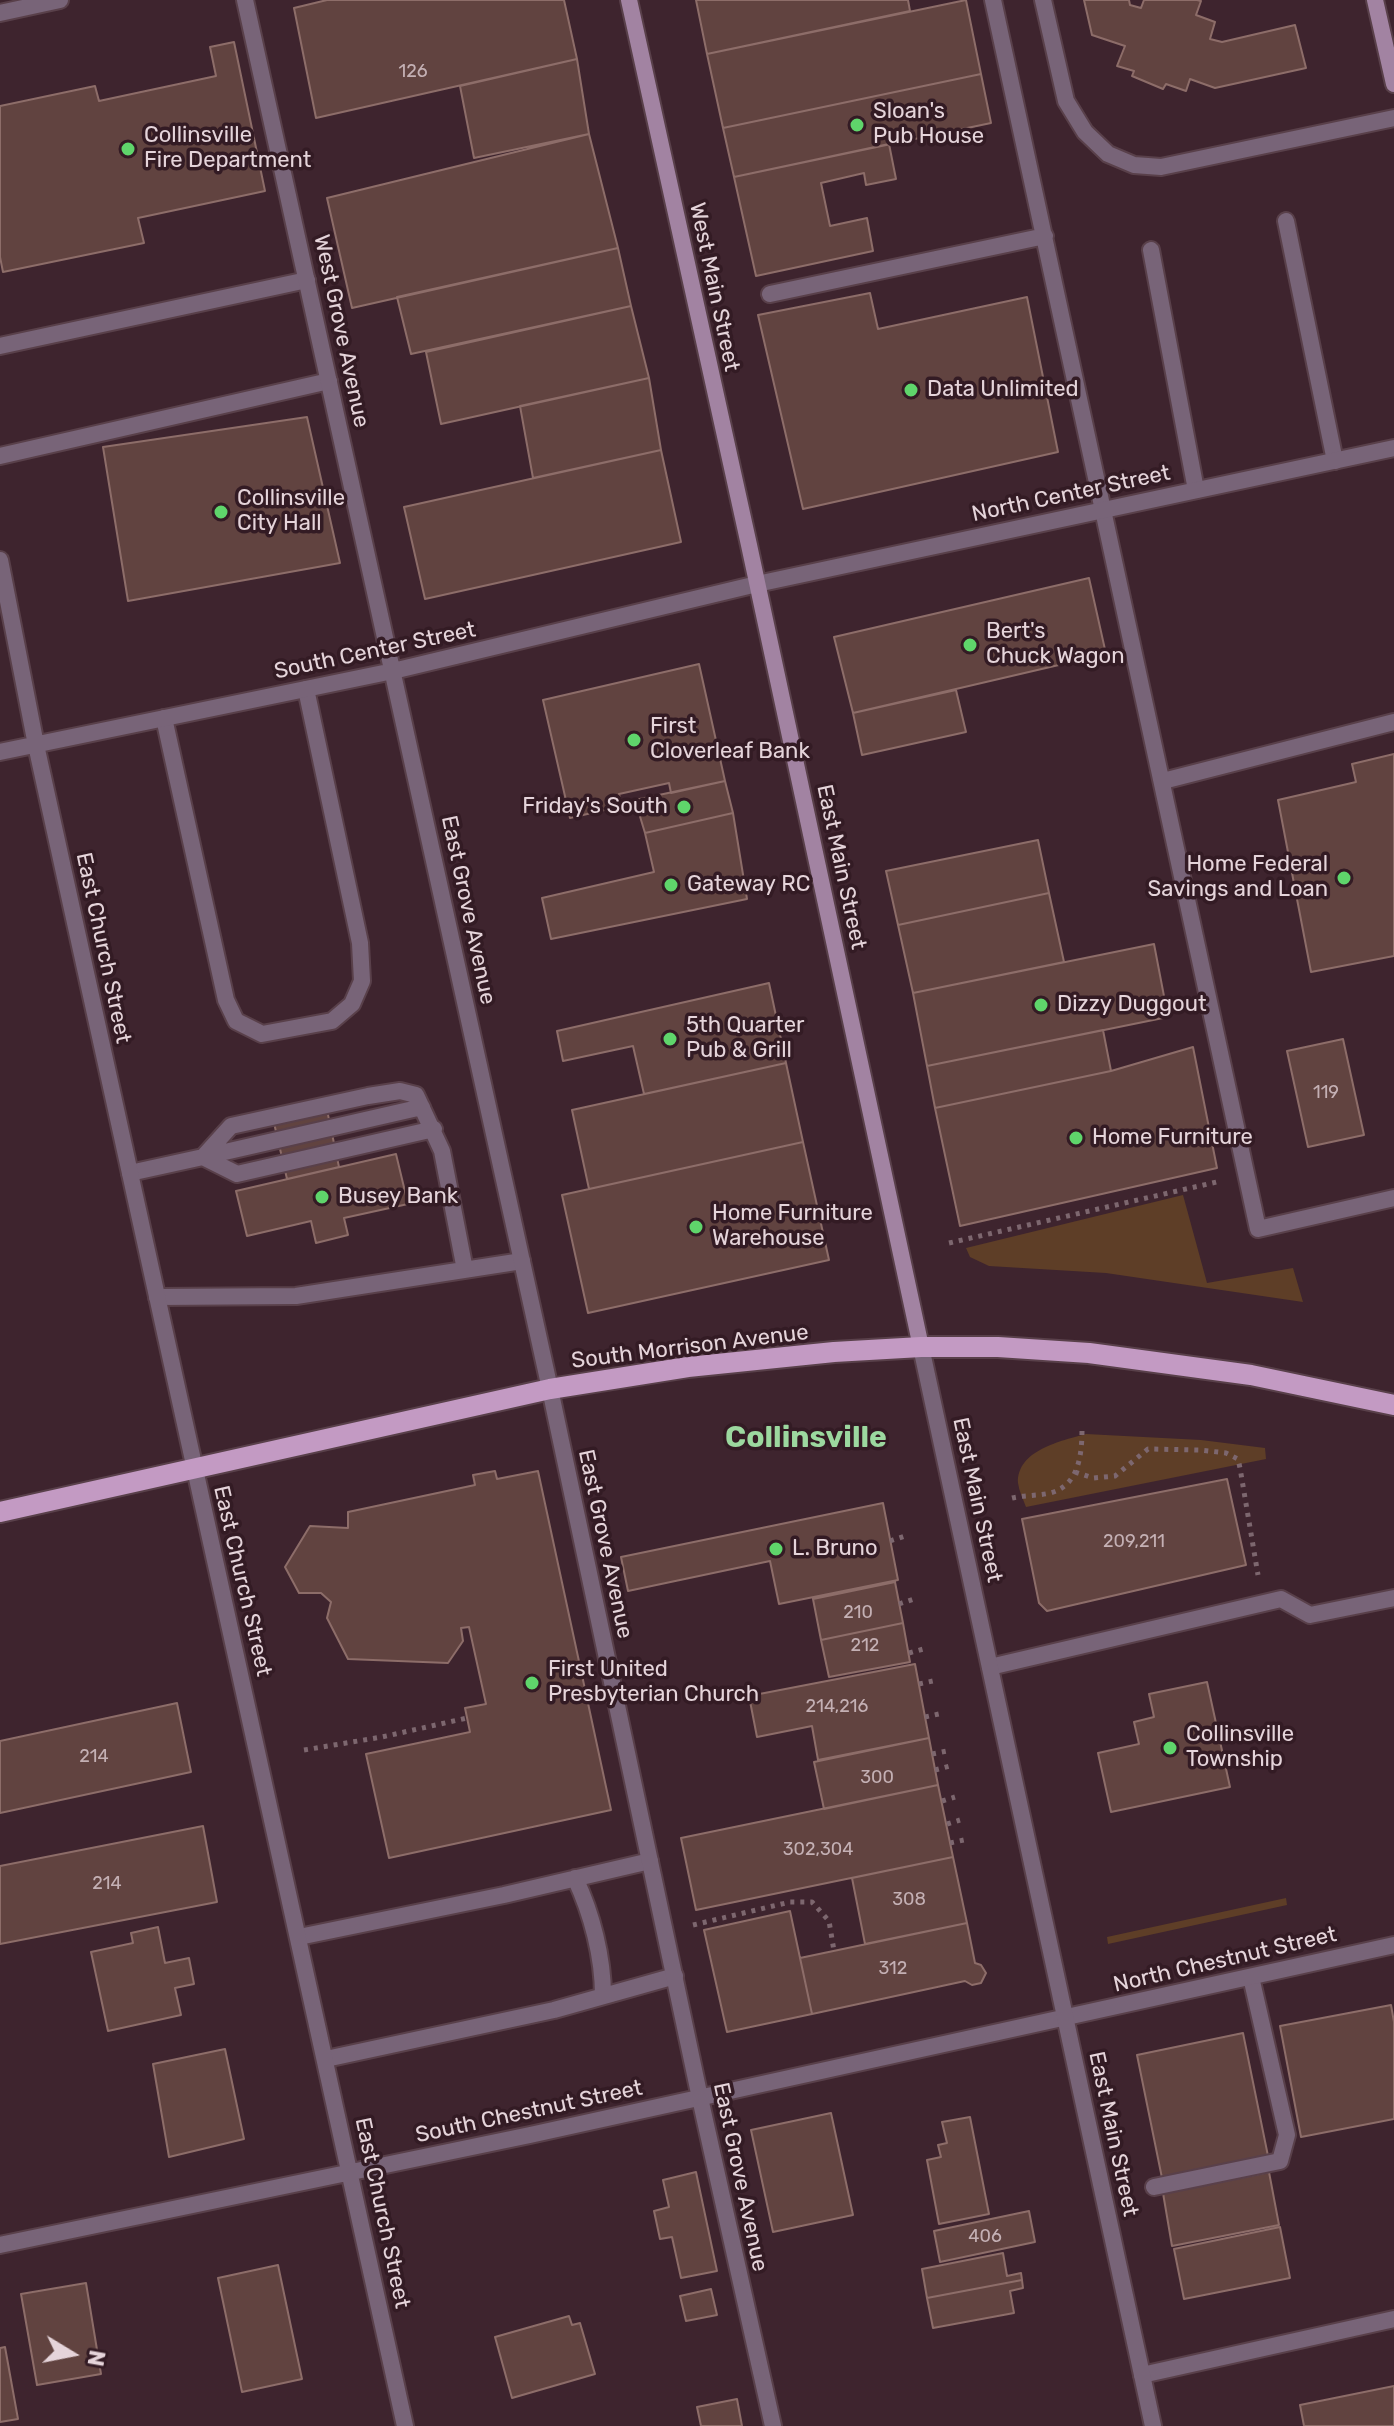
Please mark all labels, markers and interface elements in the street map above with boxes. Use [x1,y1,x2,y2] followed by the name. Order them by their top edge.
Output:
[398,61,428,83] house number: 126
[873,99,984,150] place label: Sloan's Pub House
[848,116,866,134] marker: Sloan's Pub House
[144,123,311,174] place label: Collinsville Fire Department
[119,140,137,158] marker: Collinsville Fire Department
[683,200,745,374] street label: West Main Street
[308,232,374,430] street label: West Grove Avenue
[927,377,1079,403] place label: Data Unlimited
[902,381,920,399] marker: Data Unlimited
[969,460,1173,528] street label: North Center Street
[237,486,345,538] place label: Collinsville City Hall
[212,503,230,521] marker: Collinsville City Hall
[272,617,478,685] street label: South Center Street
[986,619,1125,670] place label: Bert's Chuck Wagon
[961,636,979,654] marker: Bert's Chuck Wagon
[650,714,810,766] place label: First Cloverleaf Bank
[625,731,643,749] marker: First Cloverleaf Bank
[811,782,871,952] street label: East Main Street
[522,794,668,820] place label: Friday's South
[675,798,693,816] marker: Friday's South
[435,813,501,1007] street label: East Grove Avenue
[70,850,136,1046] street label: East Church Street
[1148,852,1328,904] place label: Home Federal Savings and Loan
[1335,869,1353,887] marker: Home Federal Savings and Loan
[687,872,810,898] place label: Gateway RC
[662,876,680,894] marker: Gateway RC
[1057,992,1207,1018] place label: Dizzy Duggout
[1032,996,1050,1014] marker: Dizzy Duggout
[686,1013,804,1064] place label: 5th Quarter Pub & Grill
[661,1030,679,1048] marker: 5th Quarter Pub & Grill
[1313,1082,1339,1104] house number: 119
[1092,1125,1253,1151] place label: Home Furniture
[1067,1129,1085,1147] marker: Home Furniture
[338,1184,458,1210] place label: Busey Bank
[313,1188,331,1206] marker: Busey Bank
[712,1201,873,1252] place label: Home Furniture Warehouse
[687,1218,705,1236] marker: Home Furniture Warehouse
[570,1319,810,1375] street label: South Morrison Avenue
[947,1415,1007,1585] street label: East Main Street
[725,1420,887,1456] district label: Collinsville
[572,1447,638,1641] street label: East Grove Avenue
[207,1483,277,1679] street label: East Church Street
[1103,1531,1165,1553] house number: 209,211
[792,1536,878,1562] place label: L. Bruno
[767,1540,785,1558] marker: L. Bruno
[843,1602,873,1624] house number: 210
[851,1635,879,1657] house number: 212
[548,1657,759,1708] place label: First United Presbyterian Church
[523,1674,541,1692] marker: First United Presbyterian Church
[806,1696,868,1718] house number: 214,216
[1186,1722,1294,1774] place label: Collinsville Township
[1161,1739,1179,1757] marker: Collinsville Township
[79,1746,109,1768] house number: 214
[860,1767,894,1789] house number: 300
[783,1839,853,1861] house number: 302,304
[92,1873,122,1895] house number: 214
[892,1889,926,1911] house number: 308
[1111,1921,1339,1999] street label: North Chestnut Street
[879,1958,907,1980] house number: 312
[1083,2049,1143,2219] street label: East Main Street
[413,2075,645,2149] street label: South Chestnut Street
[707,2080,773,2274] street label: East Grove Avenue
[349,2115,415,2311] street label: East Church Street
[968,2226,1002,2248] house number: 406
[32,2314,112,2394] north arrow
[81,2348,111,2368] text: N

